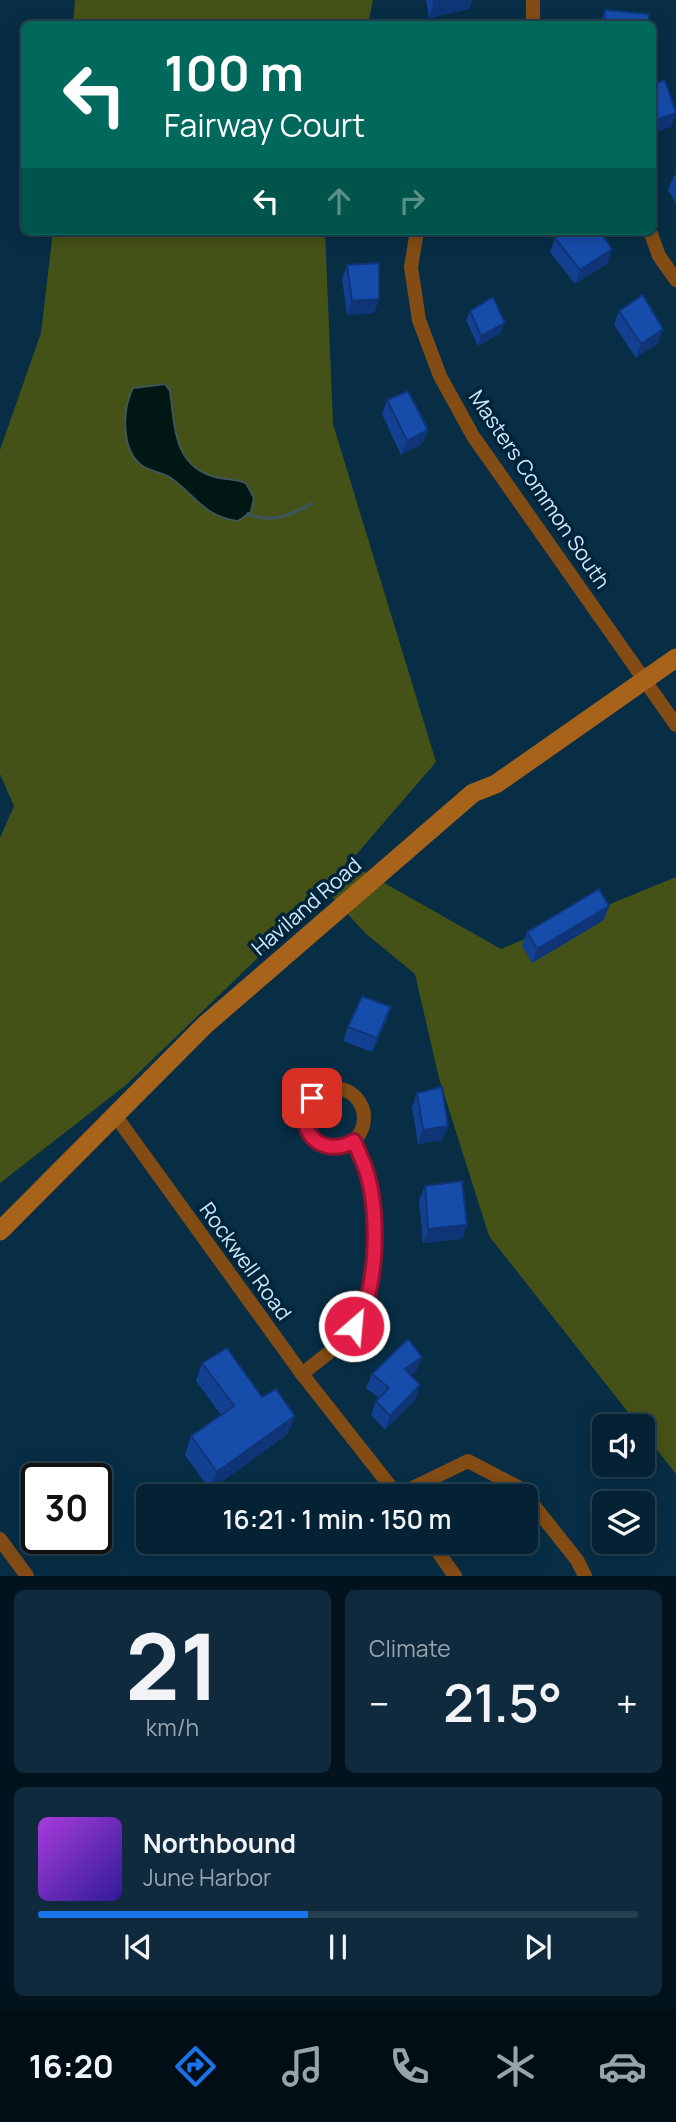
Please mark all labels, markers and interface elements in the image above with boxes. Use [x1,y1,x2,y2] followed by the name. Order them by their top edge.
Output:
[164,39,304,106] text: 100 m
[49,49,140,140] icon: left
[164,103,365,147] text: Fairway Court
[247,182,285,220] icon: left
[320,182,358,220] icon: ahead
[393,182,431,220] icon: right
[463,384,617,594] street label: Masters Common South
[245,851,367,961] street label: Haviland Road
[282,1068,342,1128] pin
[293,1079,331,1117] icon: arrive
[194,1196,298,1326] street label: Rockwell Road
[317,1289,391,1363] position arrow
[592,1414,655,1554] map controls
[592,1414,655,1477] button: sound
[21,1463,112,1554] speed limit sign: 30
[592,1491,655,1554] button: layers
[223,1501,451,1537] text: 16:21 · 1 min · 150 m
[125,1603,220,1727] text: 21
[369,1632,451,1664] text: Climate
[443,1667,562,1738] text: 21.5°
[369,1677,390,1729] text: −
[616,1677,638,1729] text: +
[146,1711,199,1743] text: km/h
[143,1825,296,1861] text: Northbound
[143,1861,271,1893] text: June Harbor
[119,1928,157,1966] icon: previous
[319,1928,357,1966] icon: pause
[519,1928,557,1966] icon: next
[171,2042,220,2091] icon: directions
[278,2042,327,2091] icon: music
[385,2042,434,2091] icon: phone
[491,2042,540,2091] icon: climate
[598,2042,647,2091] icon: car
[29,2044,114,2088] text: 16:20

